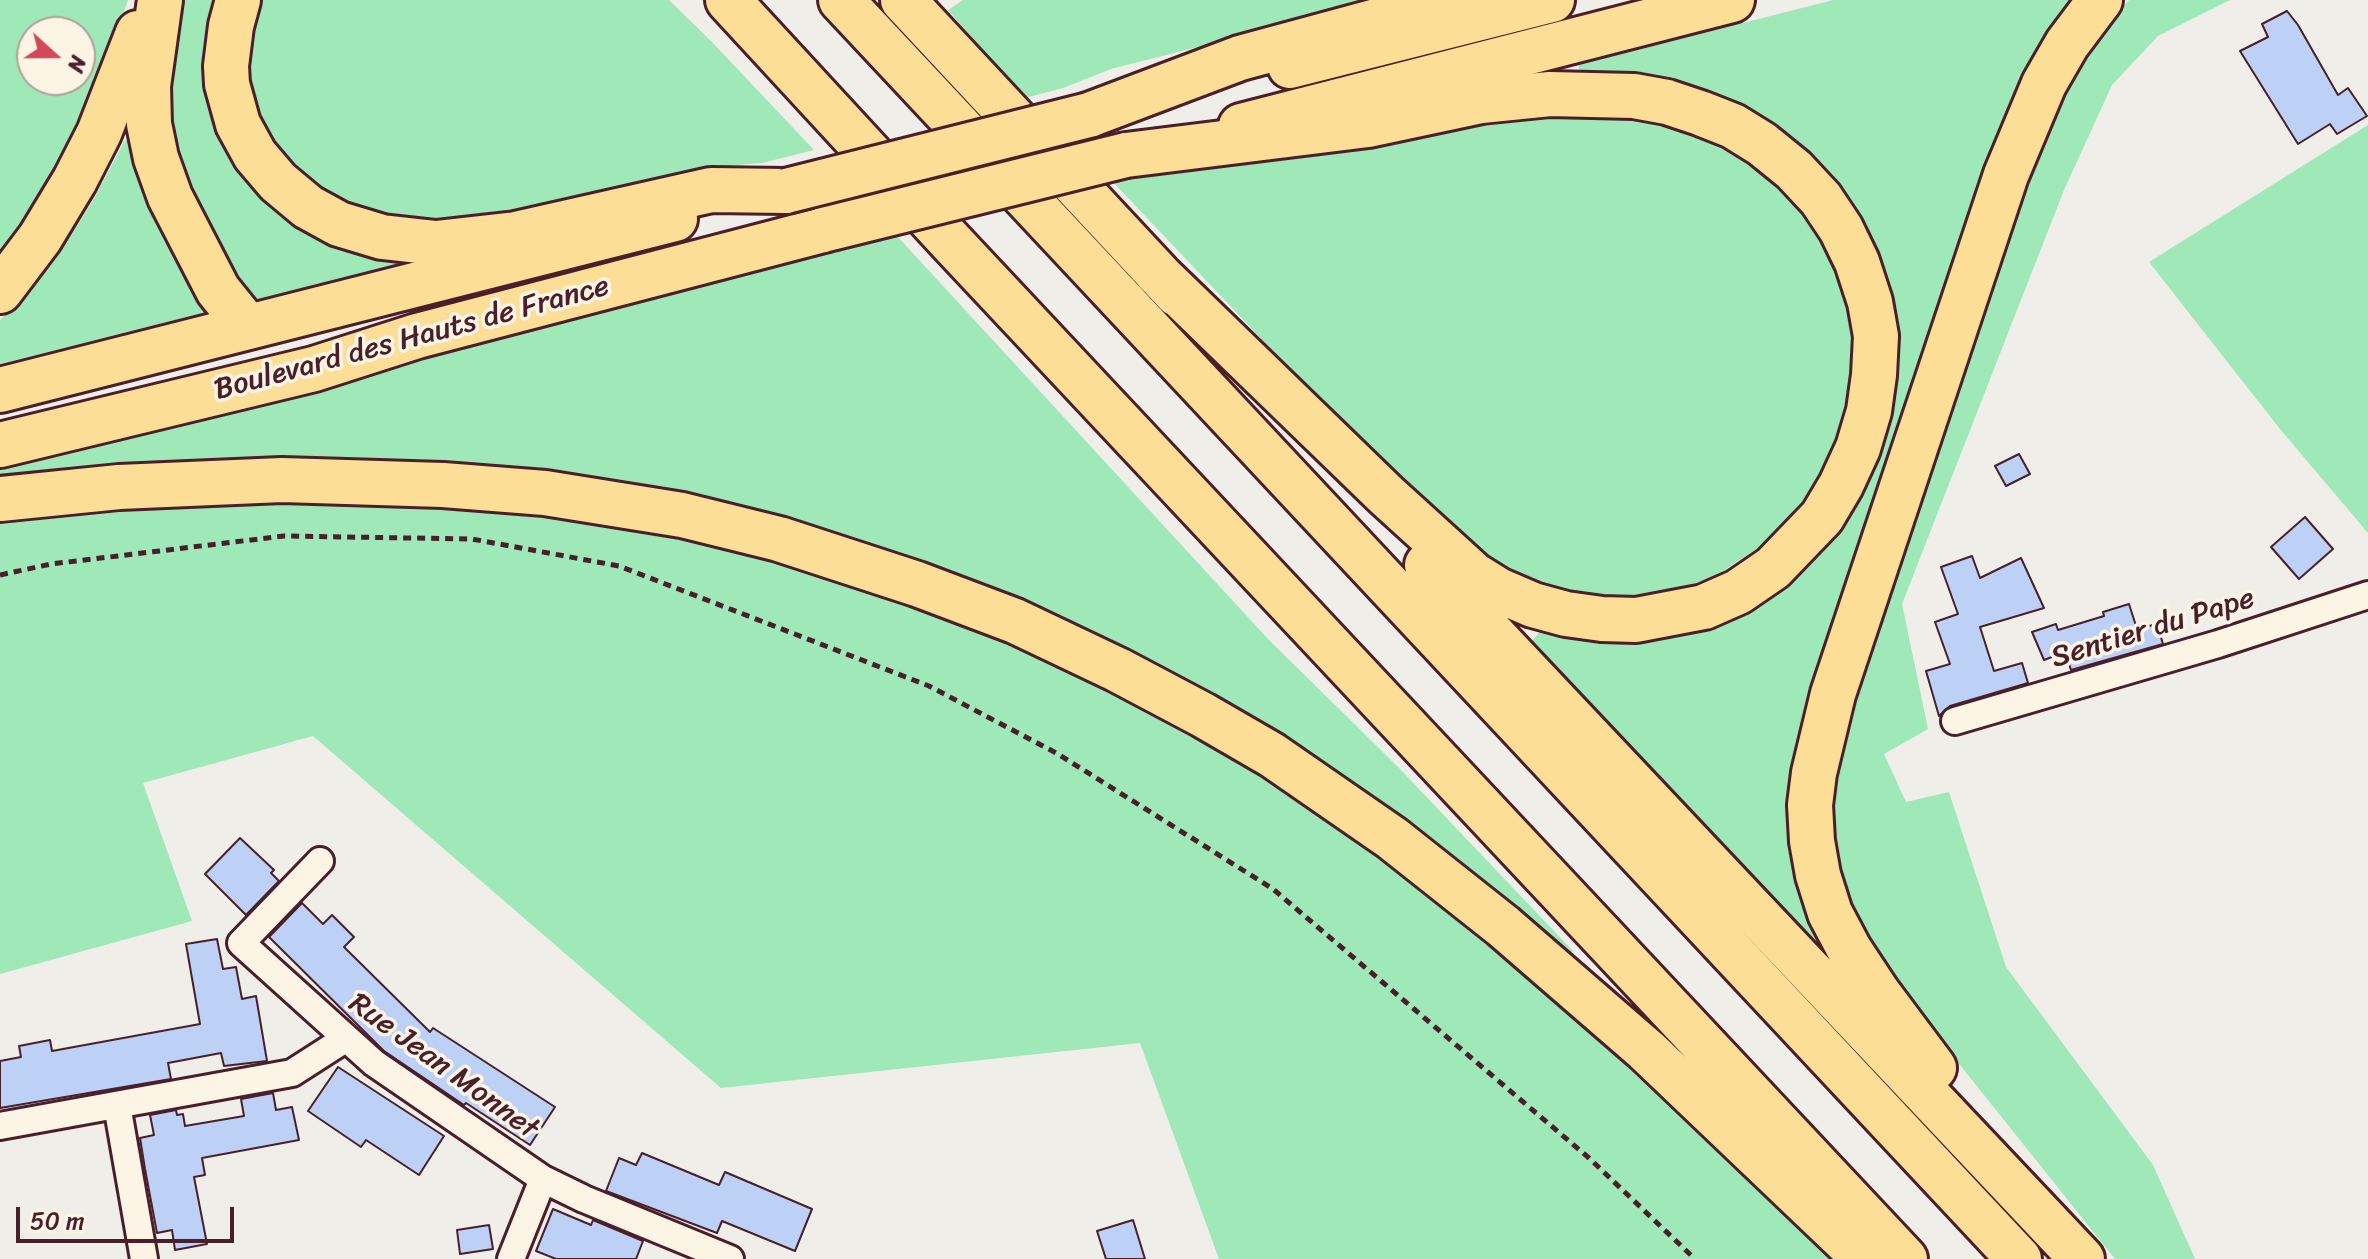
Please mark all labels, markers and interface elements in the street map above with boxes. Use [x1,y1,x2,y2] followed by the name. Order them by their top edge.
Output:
[16,16,96,96] north arrow
[56,50,98,78] text: N
[211,269,613,409] street label: Boulevard des Hauts de France
[2047,581,2259,677] street label: Sentier du Pape
[341,986,545,1148] street label: Rue Jean Monnet
[20,1191,238,1241] scale bar
[30,1200,85,1242] text: 50 m

